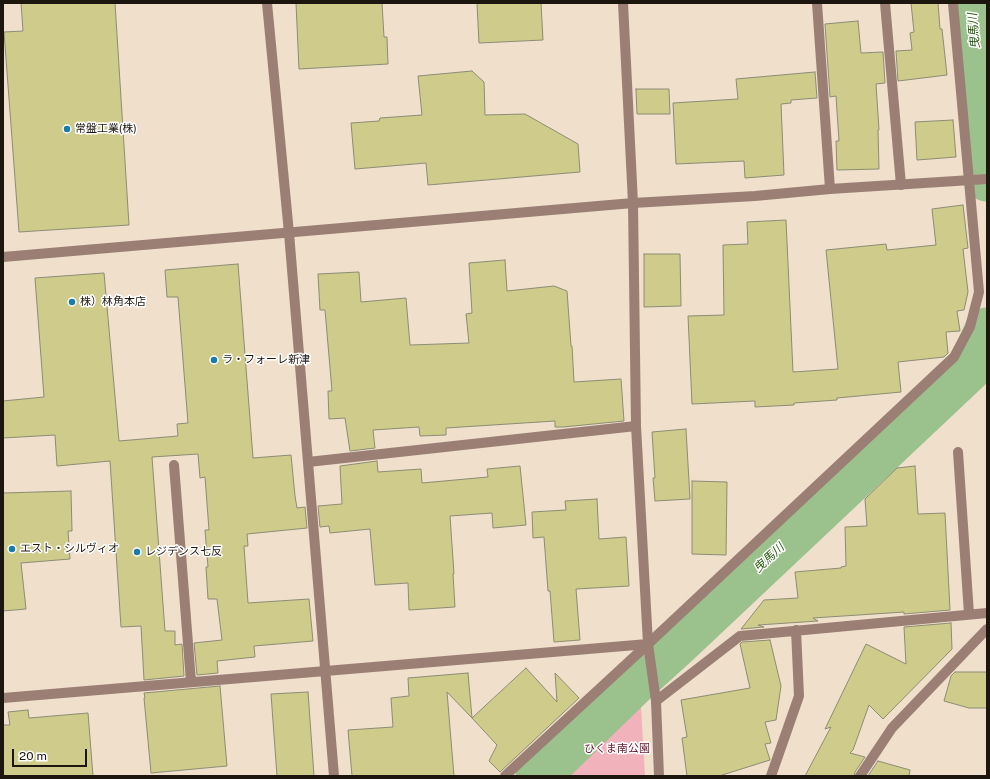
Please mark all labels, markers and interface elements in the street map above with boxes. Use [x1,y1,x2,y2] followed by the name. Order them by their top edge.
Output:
[965,12,983,50] water label: 曳馬川
[75,122,137,136] place label: 常盤工業(株)
[62,124,72,134] marker: 常盤工業(株)
[80,295,146,309] place label: 株）林角本店
[67,297,77,307] marker: 株）林角本店
[222,353,310,367] place label: ラ・フォーレ新津
[209,355,219,365] marker: ラ・フォーレ新津
[751,540,787,576] water label: 曳馬川
[20,542,119,556] place label: エスト・シルヴィオ
[7,544,17,554] marker: エスト・シルヴィオ
[145,545,222,559] place label: レジデンス七反
[132,547,142,557] marker: レジデンス七反
[14,741,89,767] scale bar
[584,742,650,756] park label: ひくま南公園
[19,749,47,763] text: 20 m

